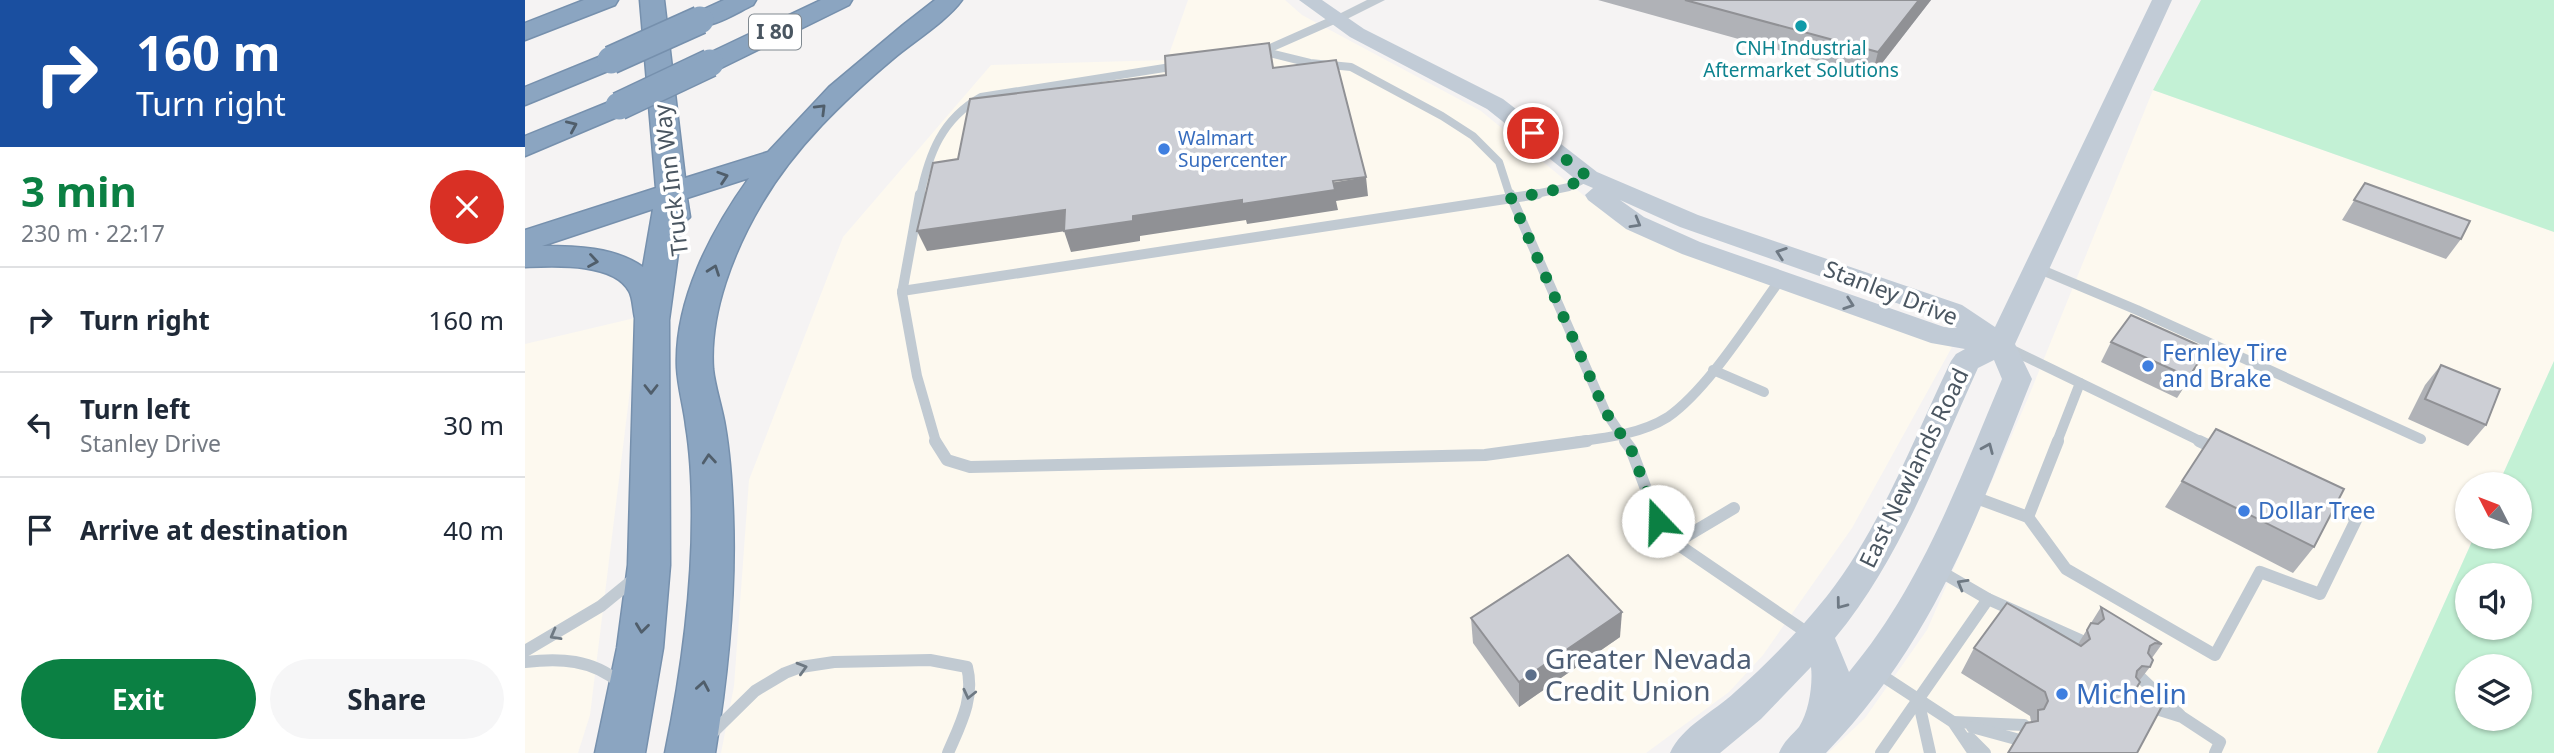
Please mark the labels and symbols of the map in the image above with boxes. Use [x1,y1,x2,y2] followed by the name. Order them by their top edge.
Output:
[749,14,801,50] road number: I 80
[1793,18,1809,34] marker: CNH Industrial Aftermarket Solutions
[1703,35,1899,83] place label: CNH Industrial Aftermarket Solutions
[645,102,695,258] street label: Truck Inn Way
[1503,103,1563,163] pin
[813,105,825,117] one-way arrow
[565,120,577,134] one-way arrow
[1178,125,1287,173] place label: Walmart Supercenter
[1156,141,1172,157] marker: Walmart Supercenter
[716,171,729,185] one-way arrow
[1629,215,1642,228] one-way arrow
[1775,247,1787,261] one-way arrow
[1820,252,1963,332] street label: Stanley Drive
[587,253,599,268] one-way arrow
[706,264,720,276] one-way arrow
[1842,295,1854,309] one-way arrow
[2162,336,2288,394] place label: Fernley Tire and Brake
[2140,358,2156,374] marker: Fernley Tire and Brake
[1851,362,1975,573] street label: East Newlands Road
[643,383,658,394] one-way arrow
[1980,443,1994,455] one-way arrow
[702,453,717,464] one-way arrow
[2455,472,2532,550] north arrow
[1621,484,1695,558] position arrow
[2258,494,2376,526] place label: Dollar Tree
[2236,503,2252,519] marker: Dollar Tree
[1957,579,1969,592] one-way arrow
[1836,597,1849,609] one-way arrow
[634,622,649,633] one-way arrow
[550,627,563,640] one-way arrow
[1545,639,1752,709] place label: Greater Nevada Credit Union
[796,662,808,677] one-way arrow
[1523,667,1539,683] marker: Greater Nevada Credit Union
[2076,674,2187,712] place label: Michelin
[695,680,710,692] one-way arrow
[2054,686,2070,702] marker: Michelin
[963,688,978,700] one-way arrow

